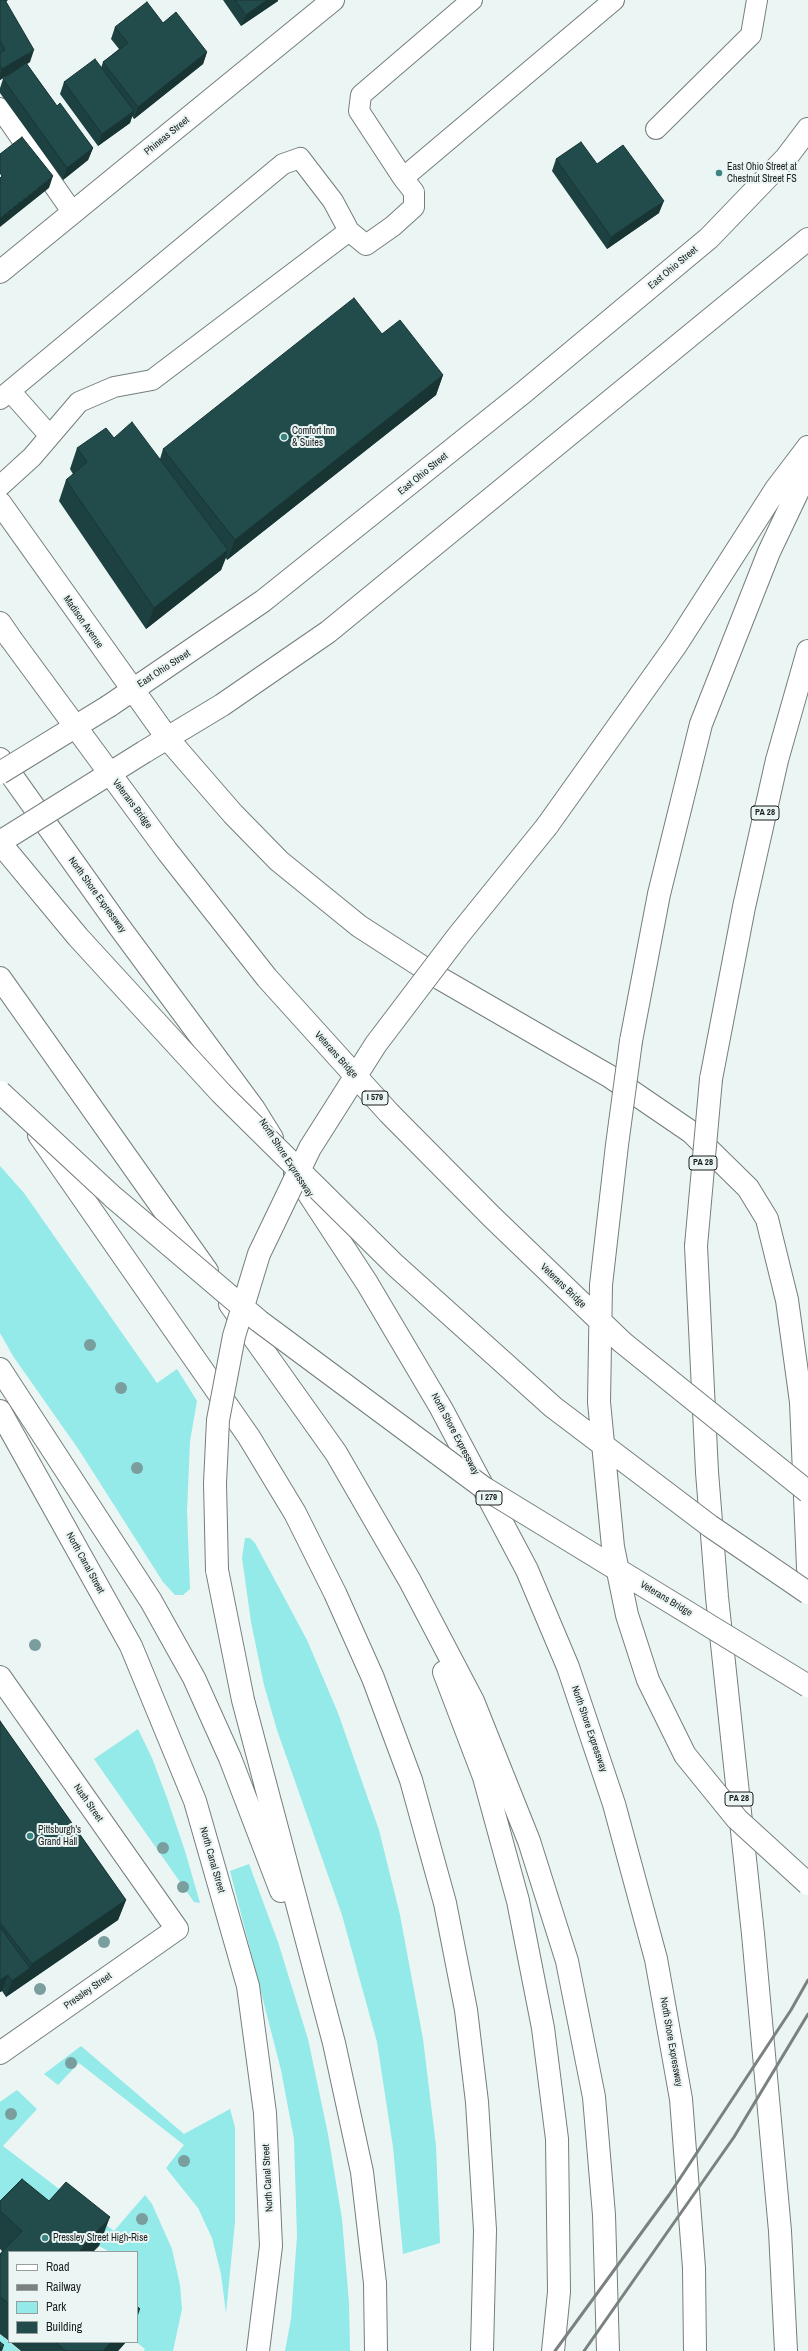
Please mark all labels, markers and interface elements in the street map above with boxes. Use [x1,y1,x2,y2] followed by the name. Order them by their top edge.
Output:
[142,114,192,158] street label: Phineas Street
[727,161,797,184] place label: East Ohio Street at Chestnut Street FS
[714,168,724,178] marker: East Ohio Street at Chestnut Street FS
[646,244,700,292] street label: East Ohio Street
[292,425,335,448] place label: Comfort Inn & Suites
[279,432,289,442] marker: Comfort Inn & Suites
[396,450,450,498] street label: East Ohio Street
[60,593,106,651] street label: Madison Avenue
[135,647,193,691] street label: East Ohio Street
[110,777,154,831] street label: Veterans Bridge
[751,806,779,820] road number: PA 28
[65,855,129,935] street label: North Shore Expressway
[312,1029,360,1081] street label: Veterans Bridge
[362,1091,388,1105] road number: I 579
[256,1117,316,1199] street label: North Shore Expressway
[689,1156,717,1170] road number: PA 28
[538,1261,588,1311] street label: Veterans Bridge
[428,1391,482,1477] street label: North Shore Expressway
[476,1491,502,1505] road number: I 279
[63,1530,107,1596] street label: North Canal Street
[638,1579,694,1619] street label: Veterans Bridge
[569,1684,609,1774] street label: North Shore Expressway
[71,1782,105,1824] street label: Nash Street
[725,1792,753,1806] road number: PA 28
[38,1824,81,1848] place label: Pittsburgh's Grand Hall
[197,1826,227,1894] street label: North Canal Street
[25,1831,35,1841] marker: Pittsburgh's Grand Hall
[62,1970,114,2012] street label: Pressley Street
[657,1996,685,2088] street label: North Shore Expressway
[260,2144,276,2212] street label: North Canal Street
[53,2232,148,2244] place label: Pressley Street High-Rise
[40,2233,50,2243] marker: Pressley Street High-Rise
[8,2251,138,2343] legend
[46,2259,70,2275] text: Road
[46,2279,81,2295] text: Railway
[46,2299,66,2315] text: Park
[46,2319,82,2335] text: Building

